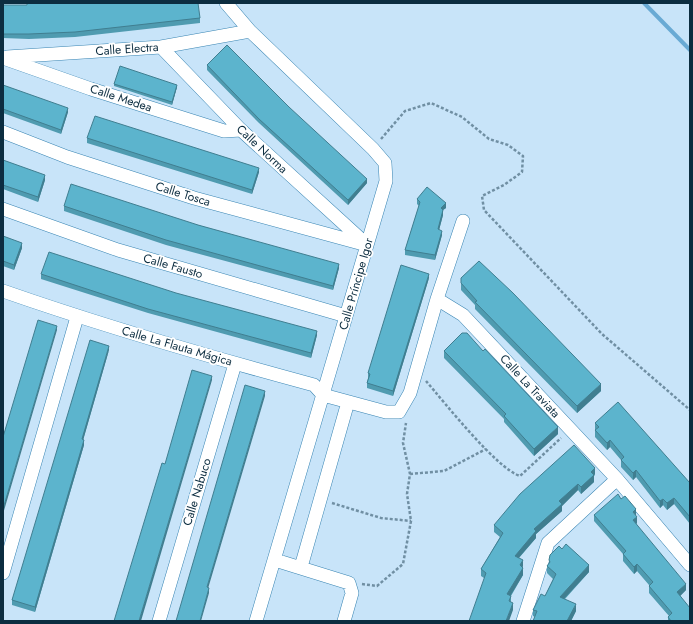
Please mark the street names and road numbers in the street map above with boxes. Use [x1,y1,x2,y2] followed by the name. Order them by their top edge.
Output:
[95,38,159,60] street label: Calle Electra
[88,80,154,117] street label: Calle Medea
[232,120,292,178] street label: Calle Norma
[153,177,213,211] street label: Calle Tosca
[334,235,378,332] street label: Calle Príncipe Igor
[141,249,205,283] street label: Calle Fausto
[120,322,235,370] street label: Calle La Flauta Mágica
[496,350,564,422] street label: Calle La Traviata
[178,456,216,528] street label: Calle Nabuco

